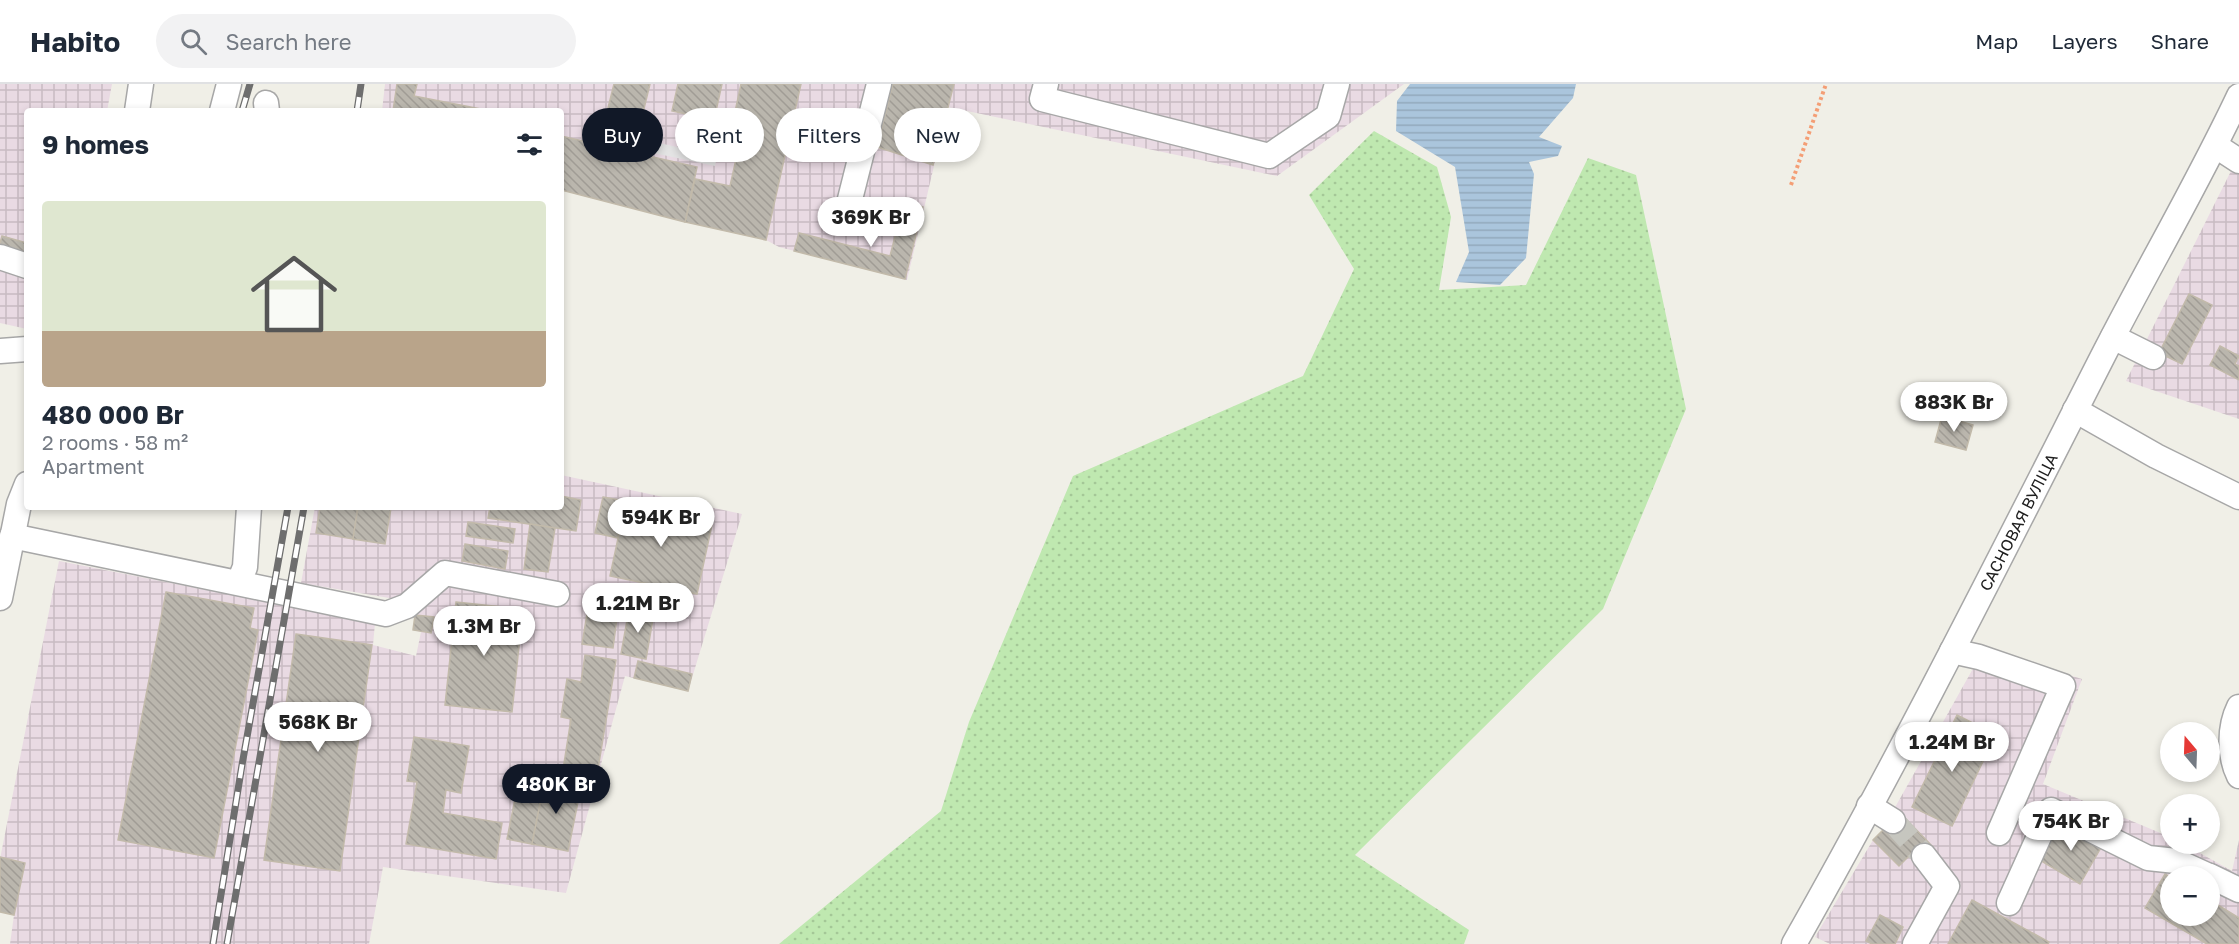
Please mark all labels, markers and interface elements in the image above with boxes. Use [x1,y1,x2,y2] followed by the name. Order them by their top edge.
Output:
[156,14,576,68] search box
[30,25,120,58] text: Habito
[177,25,210,58] icon: search
[225,28,351,55] text: Search here
[1975,28,2018,54] text: Map
[2051,28,2118,54] text: Layers
[2151,28,2209,54] text: Share
[582,108,663,162] chip: Buy
[675,108,764,162] chip: Rent
[776,108,882,162] chip: Filters
[894,108,981,162] chip: New
[513,128,546,161] icon: filters
[42,129,149,160] text: 9 homes
[816,197,926,248] pin: 369K Br
[832,204,911,228] text: 369K Br
[240,240,348,348] icon: home
[1899,382,2009,433] pin: 883K Br
[1914,389,1994,413] text: 883K Br
[42,399,184,430] text: 480 000 Br
[42,430,188,454] text: 2 rooms · 58 m²
[1975,450,2062,594] street label: САСНОВАЯ ВУЛІЦА
[42,454,145,478] text: Apartment
[606,497,716,548] pin: 594K Br
[622,504,700,528] text: 594K Br
[576,583,700,634] pin: 1.21M Br
[596,590,680,614] text: 1.21M Br
[429,606,539,657] pin: 1.3M Br
[447,613,521,637] text: 1.3M Br
[263,702,373,753] pin: 568K Br
[278,709,358,733] text: 568K Br
[1890,722,2014,773] pin: 1.24M Br
[2160,722,2220,782] north arrow
[2160,722,2220,926] map controls
[1909,729,1995,753] text: 1.24M Br
[501,764,611,815] pin: 480K Br
[516,771,596,795] text: 480K Br
[2160,794,2220,854] button: +
[2016,801,2126,852] pin: 754K Br
[2033,808,2110,832] text: 754K Br
[2160,866,2220,926] button: −

